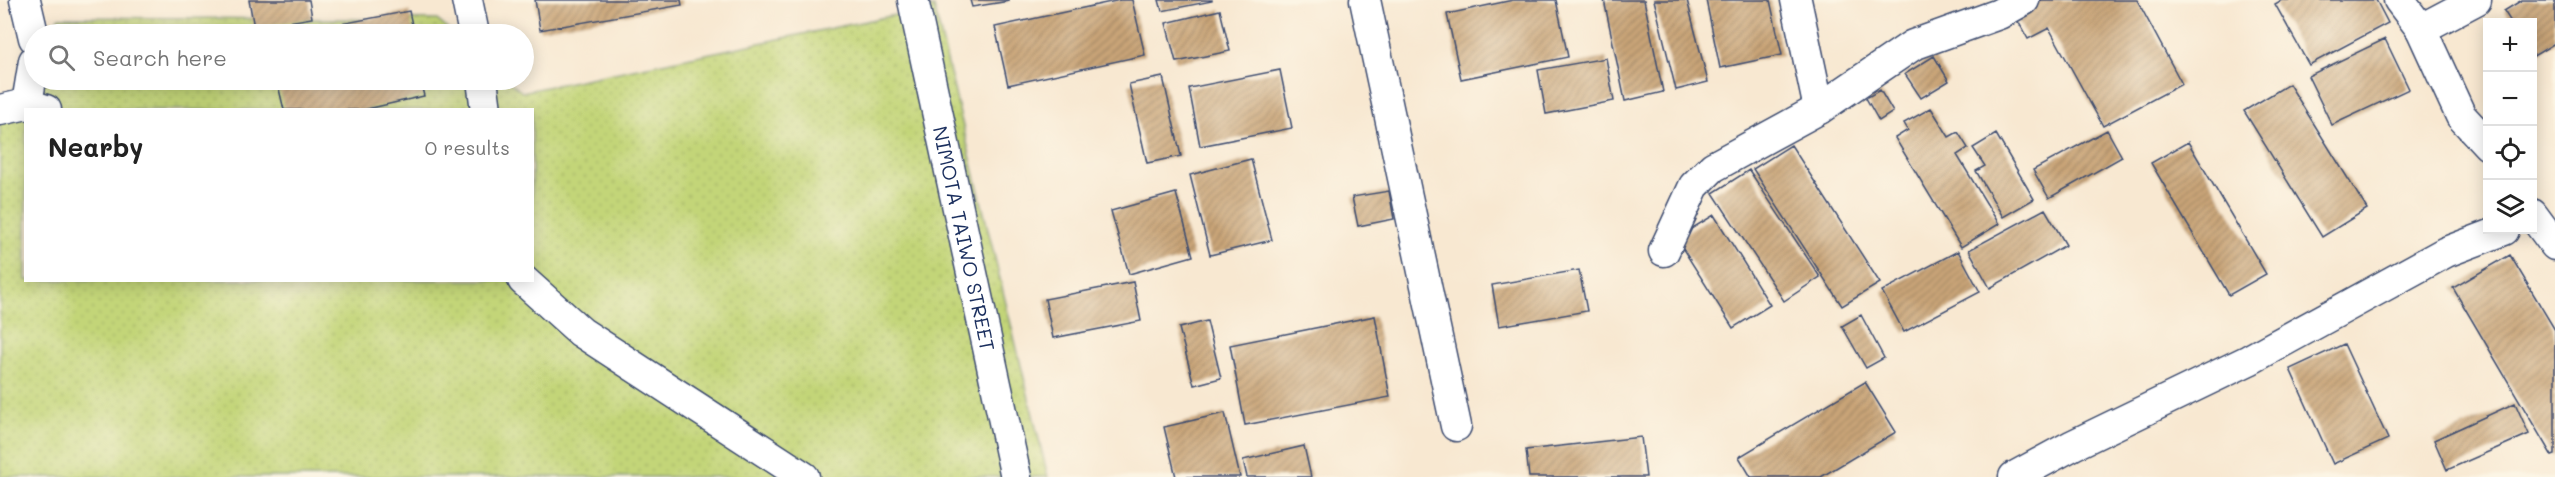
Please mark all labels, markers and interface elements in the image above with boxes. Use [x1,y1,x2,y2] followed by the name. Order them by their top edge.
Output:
[2483,18,2537,234] map controls
[2483,18,2537,72] button: +
[24,24,534,90] search box
[45,41,78,74] icon: search
[93,43,227,72] text: Search here
[2483,72,2537,126] button: −
[928,124,1001,353] street label: NIMOTA TAIWO STREET
[2483,126,2537,180] button: locate
[48,130,143,164] text: Nearby
[425,134,510,160] text: 0 results
[2483,180,2537,234] button: layers

